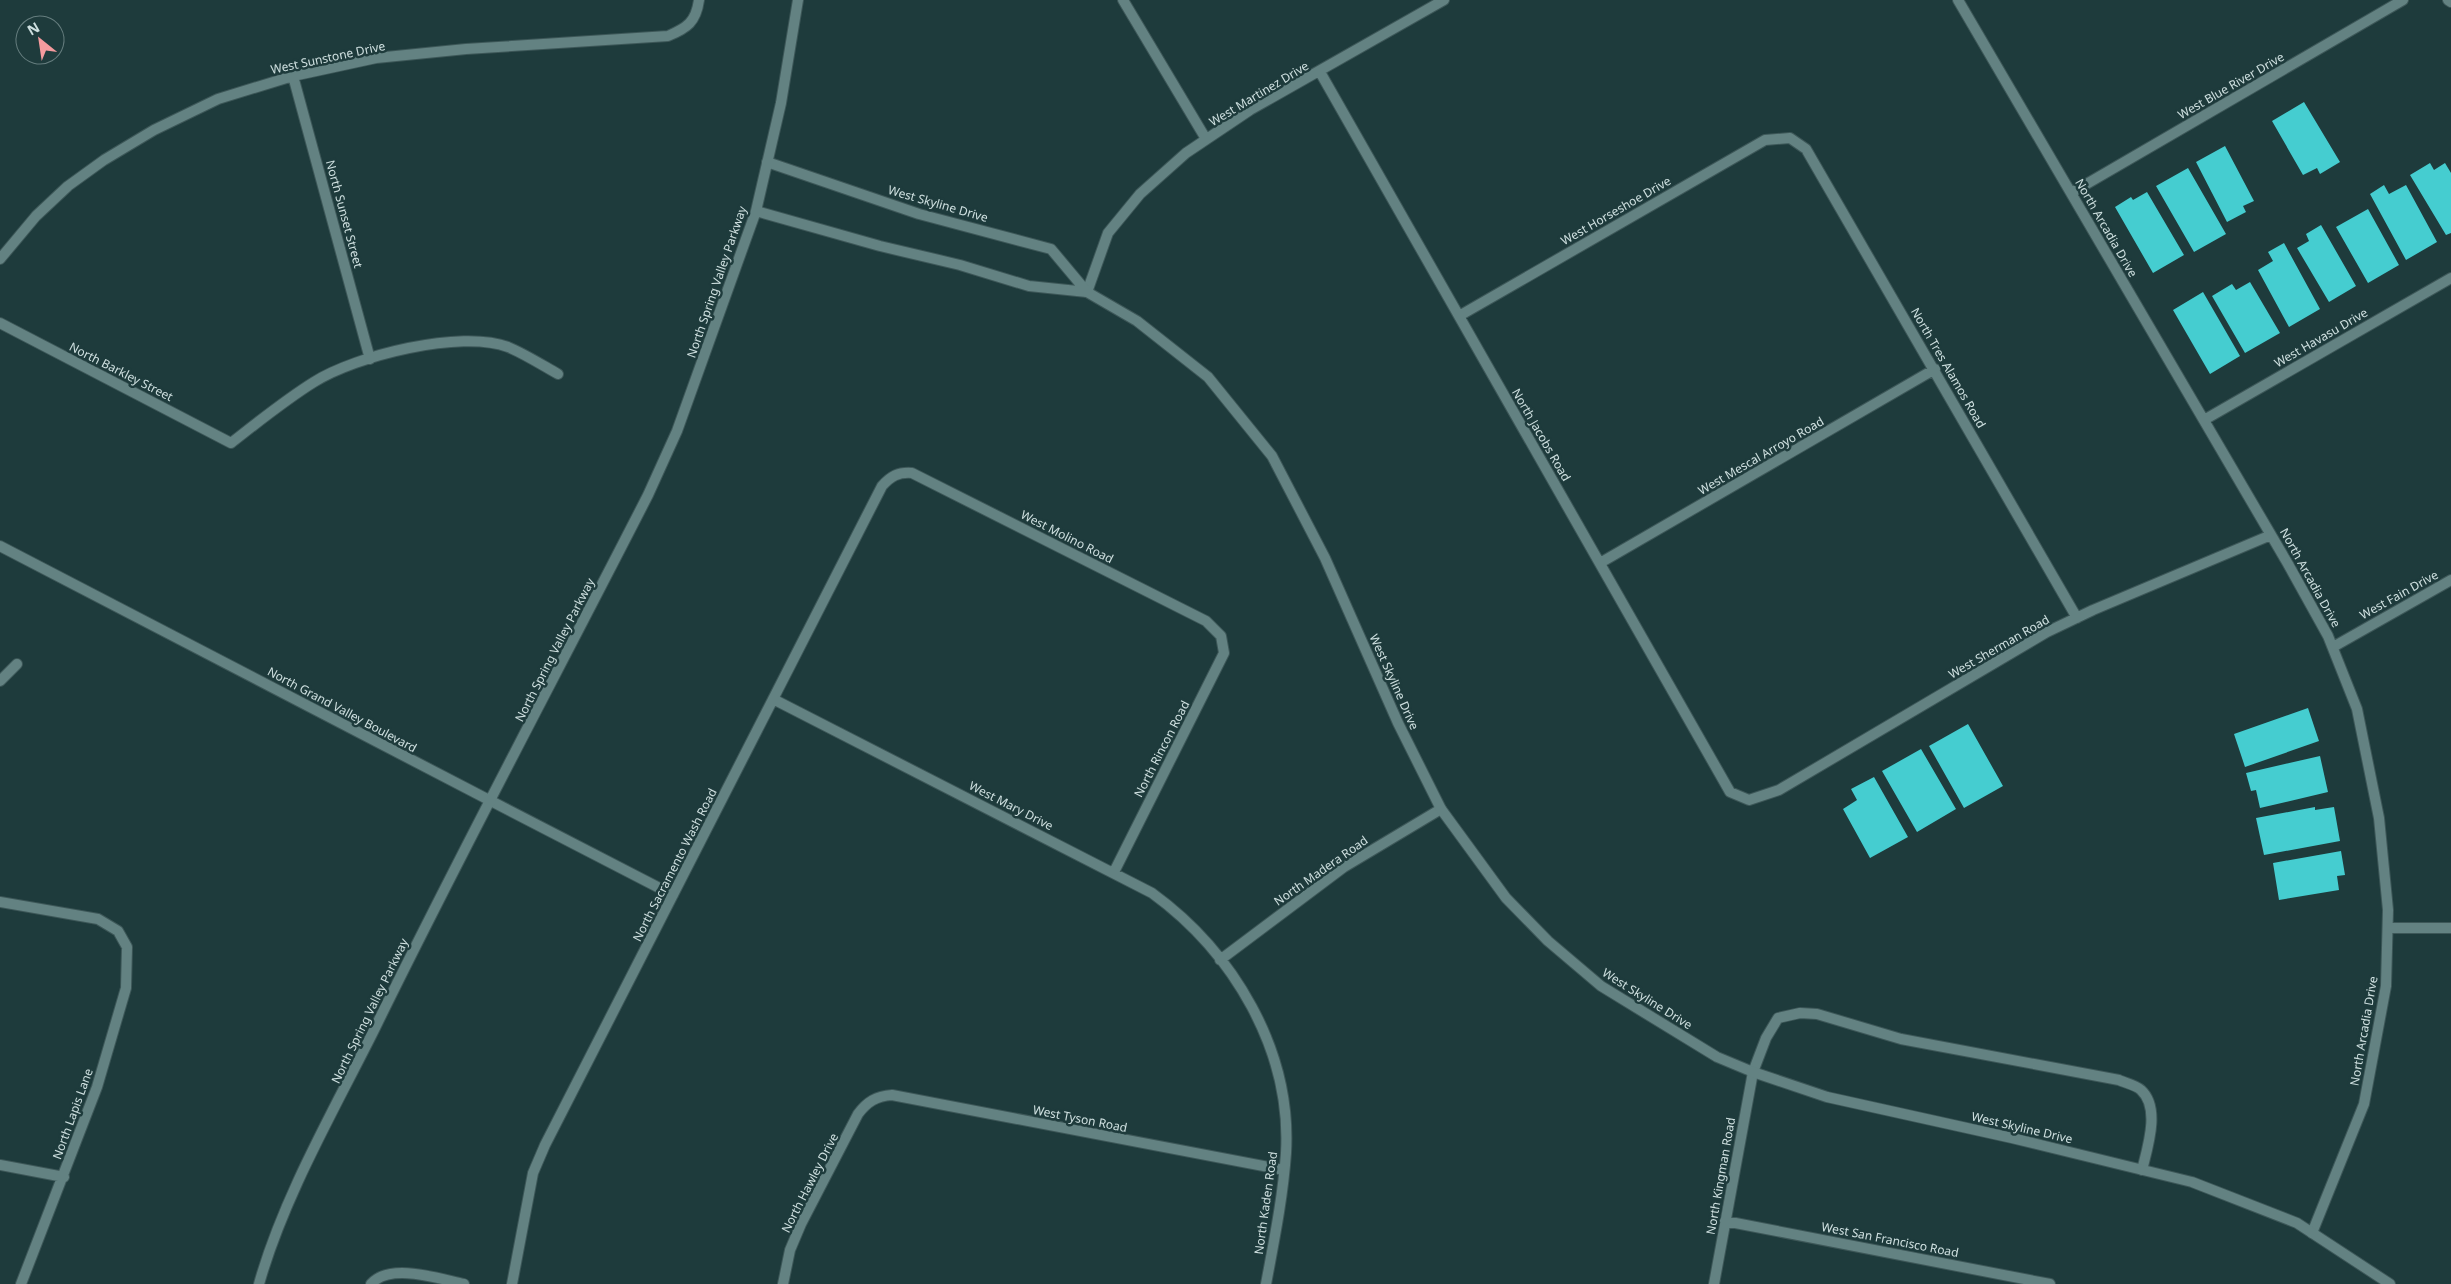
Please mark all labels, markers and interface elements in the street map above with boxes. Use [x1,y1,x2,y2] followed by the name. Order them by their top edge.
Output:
[15,15,65,65] north arrow
[24,17,43,39] text: N
[269,37,387,78] street label: West Sunstone Drive
[2174,48,2287,123] street label: West Blue River Drive
[1206,57,1312,130] street label: West Martinez Drive
[322,158,367,270] street label: North Sunset Street
[1558,172,1674,249] street label: West Horseshoe Drive
[2071,175,2142,280] street label: North Arcadia Drive
[886,181,990,226] street label: West Skyline Drive
[683,203,751,360] street label: North Spring Valley Parkway
[1907,304,1990,431] street label: North Tres Alamos Road
[2271,304,2371,371] street label: West Havasu Drive
[66,338,177,405] street label: North Barkley Street
[1508,385,1575,484] street label: North Jacobs Road
[1695,413,1827,499] street label: West Mescal Arroyo Road
[1018,506,1116,567] street label: West Molino Road
[2276,525,2345,631] street label: North Arcadia Drive
[2357,566,2441,623] street label: West Fain Drive
[511,574,599,725] street label: North Spring Valley Parkway
[1945,611,2052,682] street label: West Sherman Road
[1366,631,1423,733] street label: West Skyline Drive
[265,663,420,756] street label: North Grand Valley Boulevard
[1130,697,1193,800] street label: North Rincon Road
[966,777,1056,834] street label: West Mary Drive
[628,785,721,944] street label: North Sacramento Wash Road
[1270,832,1371,909] street label: North Madera Road
[327,935,413,1086] street label: North Spring Valley Parkway
[1599,964,1696,1033] street label: West Skyline Drive
[2345,975,2382,1087] street label: North Arcadia Drive
[48,1066,97,1162] street label: North Lapis Lane
[1031,1101,1129,1136] street label: West Tyson Road
[1970,1108,2075,1147] street label: West Skyline Drive
[1702,1116,1739,1236] street label: North Kingman Road
[777,1130,842,1236] street label: North Hawley Drive
[1250,1150,1281,1256] street label: North Kaden Road
[1820,1218,1960,1261] street label: West San Francisco Road

